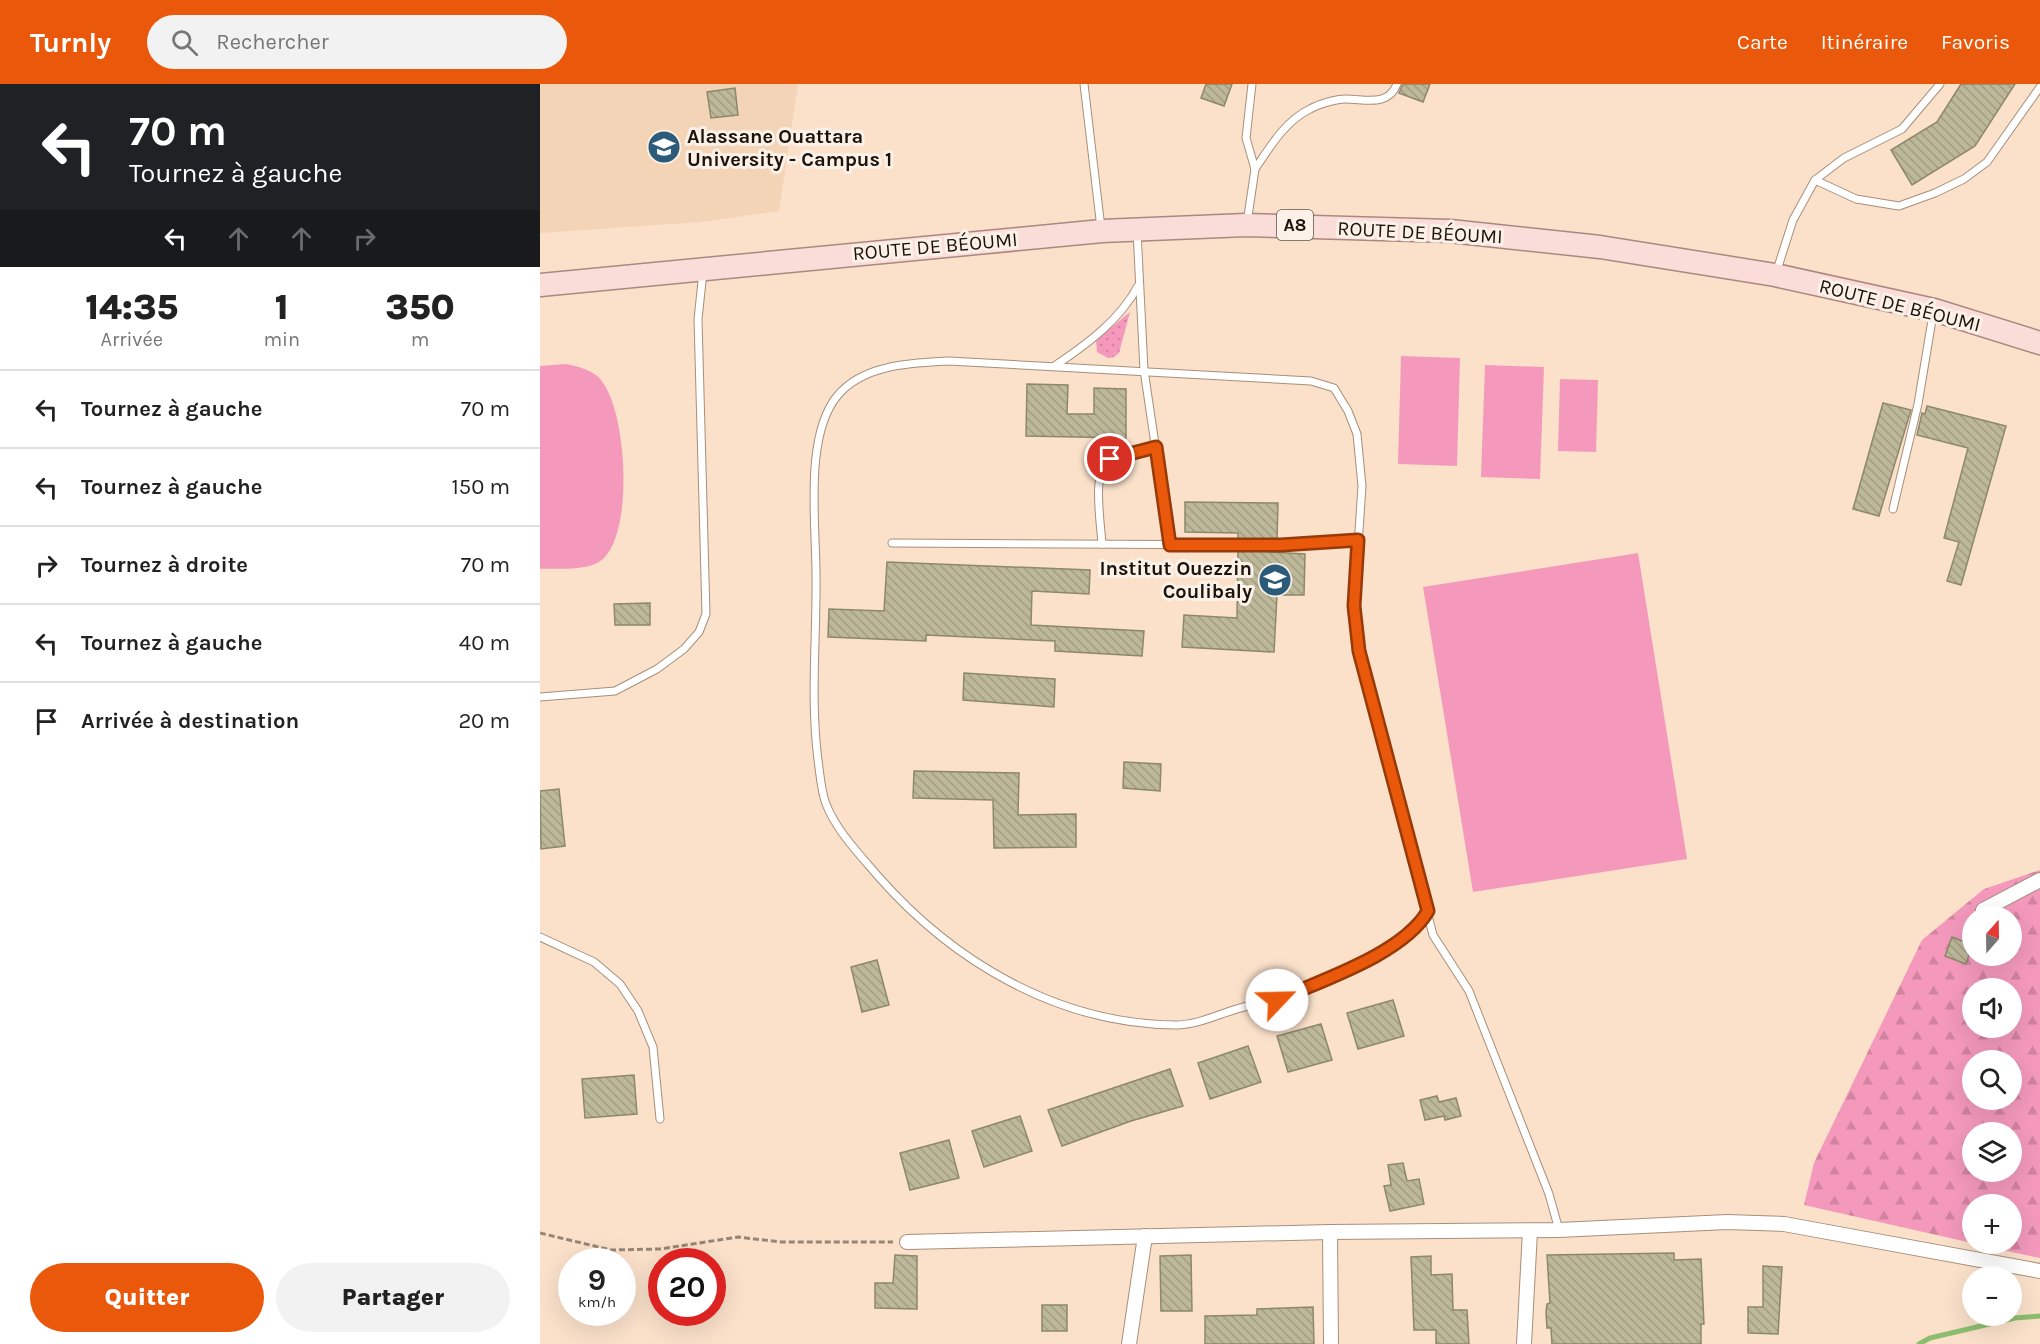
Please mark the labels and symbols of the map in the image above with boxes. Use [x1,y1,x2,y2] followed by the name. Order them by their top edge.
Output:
[687,125,892,171] place label: Alassane Ouattara University - Campus 1
[646,129,682,165] school or university icon: Alassane Ouattara University - Campus 1
[1277,210,1313,240] road number: A8
[1337,216,1503,248] street label: ROUTE DE BÉOUMI
[851,227,1019,265] street label: ROUTE DE BÉOUMI
[1817,273,1983,337] street label: ROUTE DE BÉOUMI
[1084,433,1135,484] pin
[1099,557,1252,603] place label: Institut Ouezzin Coulibaly
[1257,562,1293,598] school or university icon: Institut Ouezzin Coulibaly
[1962,906,2022,966] north arrow
[1245,968,1309,1032] position arrow
[648,1248,726,1326] speed limit sign: 20

